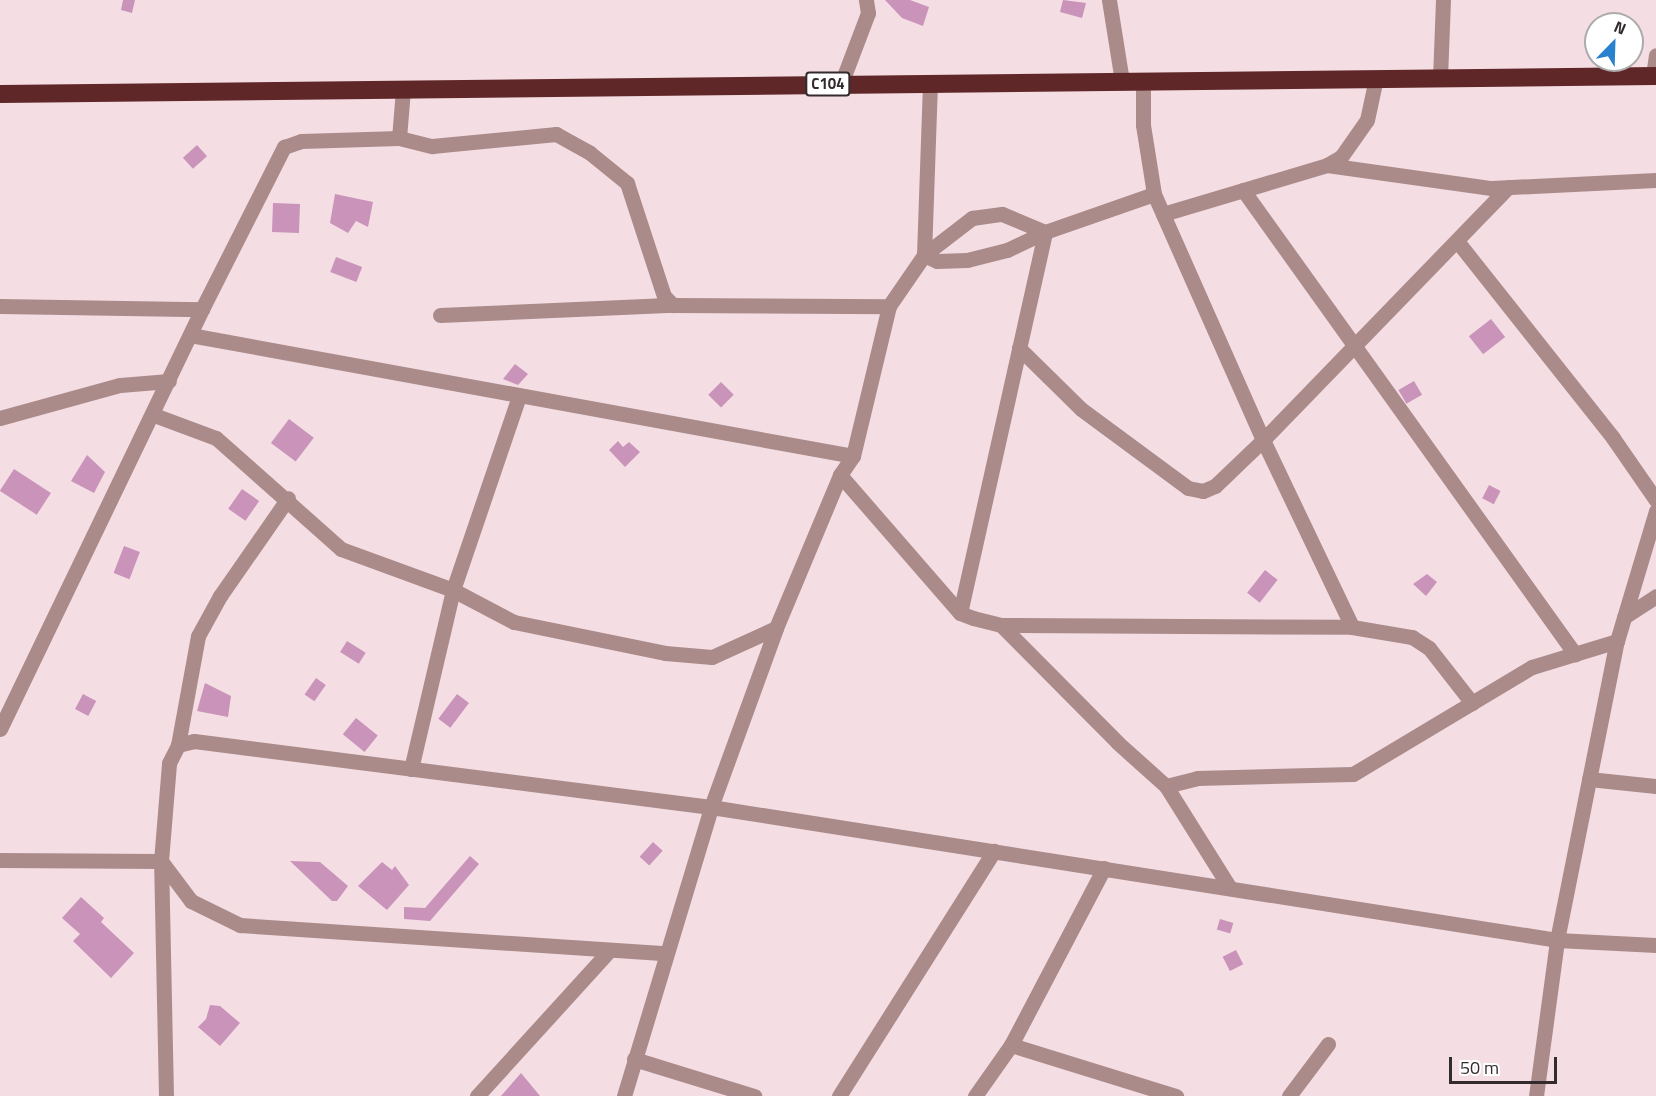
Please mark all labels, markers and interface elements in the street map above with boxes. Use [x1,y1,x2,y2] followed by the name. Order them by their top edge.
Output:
[1584,12,1644,72] north arrow
[1610,14,1630,40] text: N
[804,72,852,96] road number: C104
[1452,1045,1560,1083] scale bar
[1460,1054,1499,1081] text: 50 m

